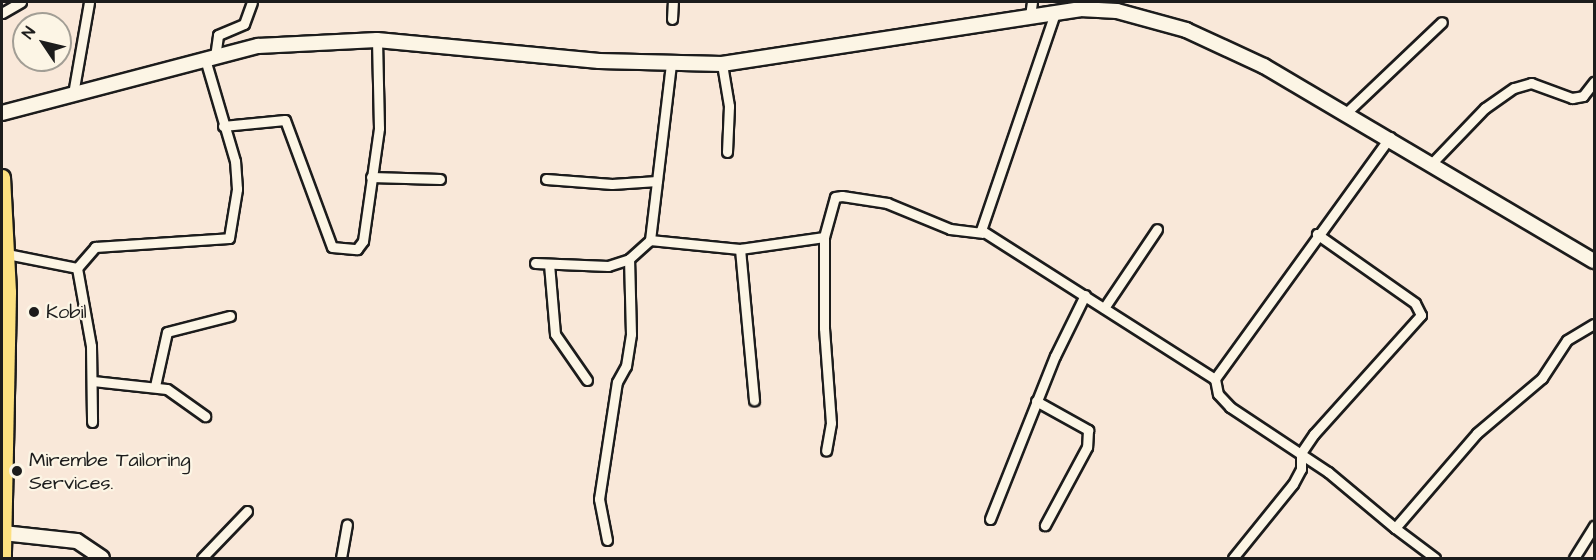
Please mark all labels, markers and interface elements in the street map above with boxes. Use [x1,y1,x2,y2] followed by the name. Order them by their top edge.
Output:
[12,12,72,72] north arrow
[17,22,41,43] text: N
[46,300,87,324] place label: Kobil
[27,305,41,319] marker: Kobil
[29,448,190,495] place label: Mirembe Tailoring Services.
[10,464,24,478] marker: Mirembe Tailoring Services.

